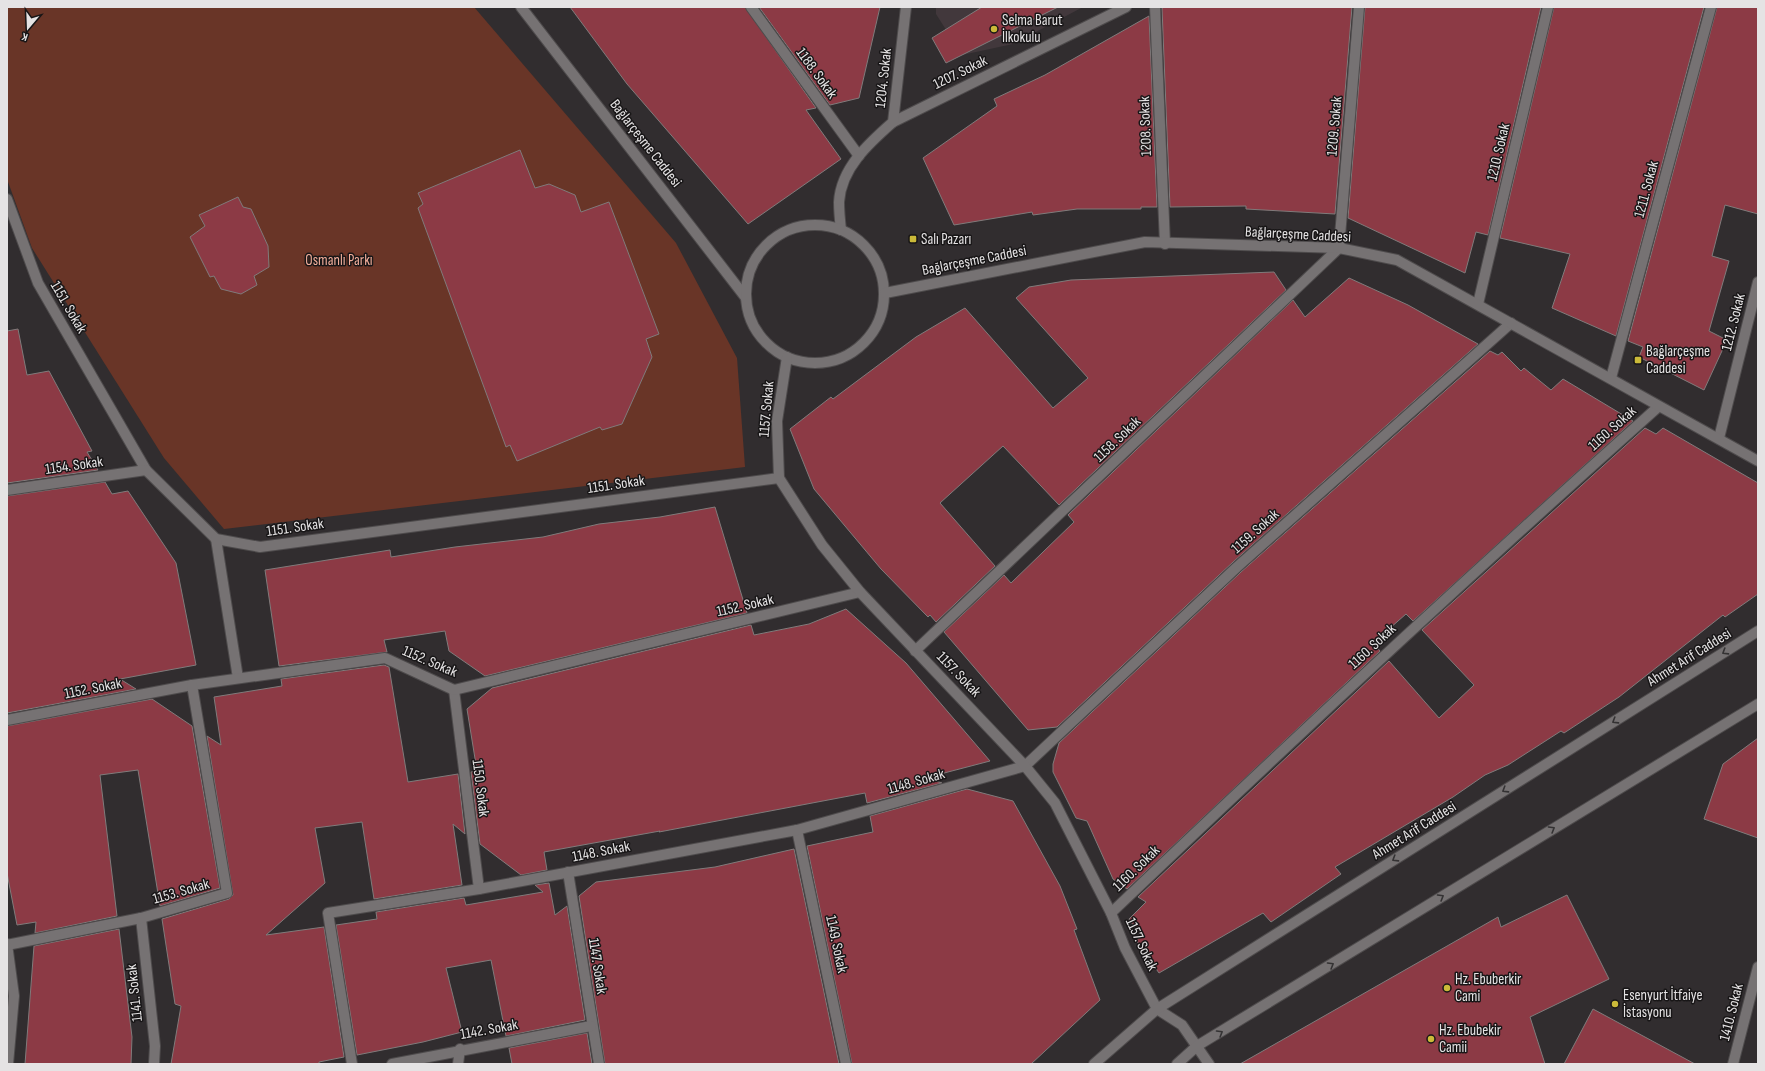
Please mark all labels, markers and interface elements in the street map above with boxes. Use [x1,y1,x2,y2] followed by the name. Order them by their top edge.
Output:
[8,8,48,48] north arrow
[1002,11,1063,47] place label: Selma Barut İlkokulu
[989,24,999,34] marker: Selma Barut İlkokulu
[20,30,30,44] text: K
[792,44,842,103] street label: 1188. Sokak
[871,47,896,109] street label: 1204. Sokak
[930,51,991,94] street label: 1207. Sokak
[1135,95,1156,156] street label: 1208. Sokak
[1322,95,1347,157] street label: 1209. Sokak
[605,96,686,191] street label: Bağlarçeşme Caddesi
[1483,121,1514,183] street label: 1210. Sokak
[1630,159,1663,219] street label: 1211. Sokak
[1245,222,1352,247] street label: Bağlarçeşme Caddesi
[921,230,971,249] place label: Salı Pazarı
[908,234,918,244] marker: Salı Pazarı
[920,241,1028,280] street label: Bağlarçeşme Caddesi
[305,251,373,270] park label: Osmanlı Parkı
[46,278,91,337] street label: 1151. Sokak
[1717,291,1750,353] street label: 1212. Sokak
[1646,342,1710,378] place label: Bağlarçeşme Caddesi
[1633,355,1643,365] marker: Bağlarçeşme Caddesi
[755,380,778,438] street label: 1157. Sokak
[1584,402,1641,455] street label: 1160. Sokak
[1090,412,1145,466] street label: 1158. Sokak
[44,452,104,479] street label: 1154. Sokak
[586,471,646,498] street label: 1151. Sokak
[1227,505,1283,558] street label: 1159. Sokak
[265,514,325,541] street label: 1151. Sokak
[715,590,776,621] street label: 1152. Sokak
[1345,619,1400,673] street label: 1160. Sokak
[1643,624,1735,691] street label: Ahmet Arif Caddesi
[399,641,460,682] street label: 1152. Sokak
[1722,647,1729,655] one-way arrow
[932,648,985,701] street label: 1157. Sokak
[63,674,124,703] street label: 1152. Sokak
[1612,716,1619,724] one-way arrow
[468,758,493,818] street label: 1150. Sokak
[885,764,947,799] street label: 1148. Sokak
[1502,786,1509,793] one-way arrow
[1368,797,1460,864] street label: Ahmet Arif Caddesi
[1548,827,1555,834] one-way arrow
[571,837,632,866] street label: 1148. Sokak
[1109,841,1164,895] street label: 1160. Sokak
[1392,855,1399,862] one-way arrow
[151,874,212,909] street label: 1153. Sokak
[1437,895,1444,902] one-way arrow
[821,914,852,975] street label: 1149. Sokak
[1121,915,1162,974] street label: 1157. Sokak
[584,937,611,996] street label: 1147. Sokak
[1327,962,1334,970] one-way arrow
[122,963,147,1023] street label: 1141. Sokak
[1455,970,1522,1006] place label: Hz. Ebuberkir Cami
[1715,981,1748,1043] street label: 1410. Sokak
[1442,983,1452,993] marker: Hz. Ebuberkir Cami
[1623,986,1703,1022] place label: Esenyurt İtfaiye İstasyonu
[1610,999,1620,1009] marker: Esenyurt İtfaiye İstasyonu
[459,1015,520,1044] street label: 1142. Sokak
[1439,1021,1502,1057] place label: Hz. Ebubekir Camii
[1216,1030,1223,1037] one-way arrow
[1426,1034,1436,1044] marker: Hz. Ebubekir Camii

